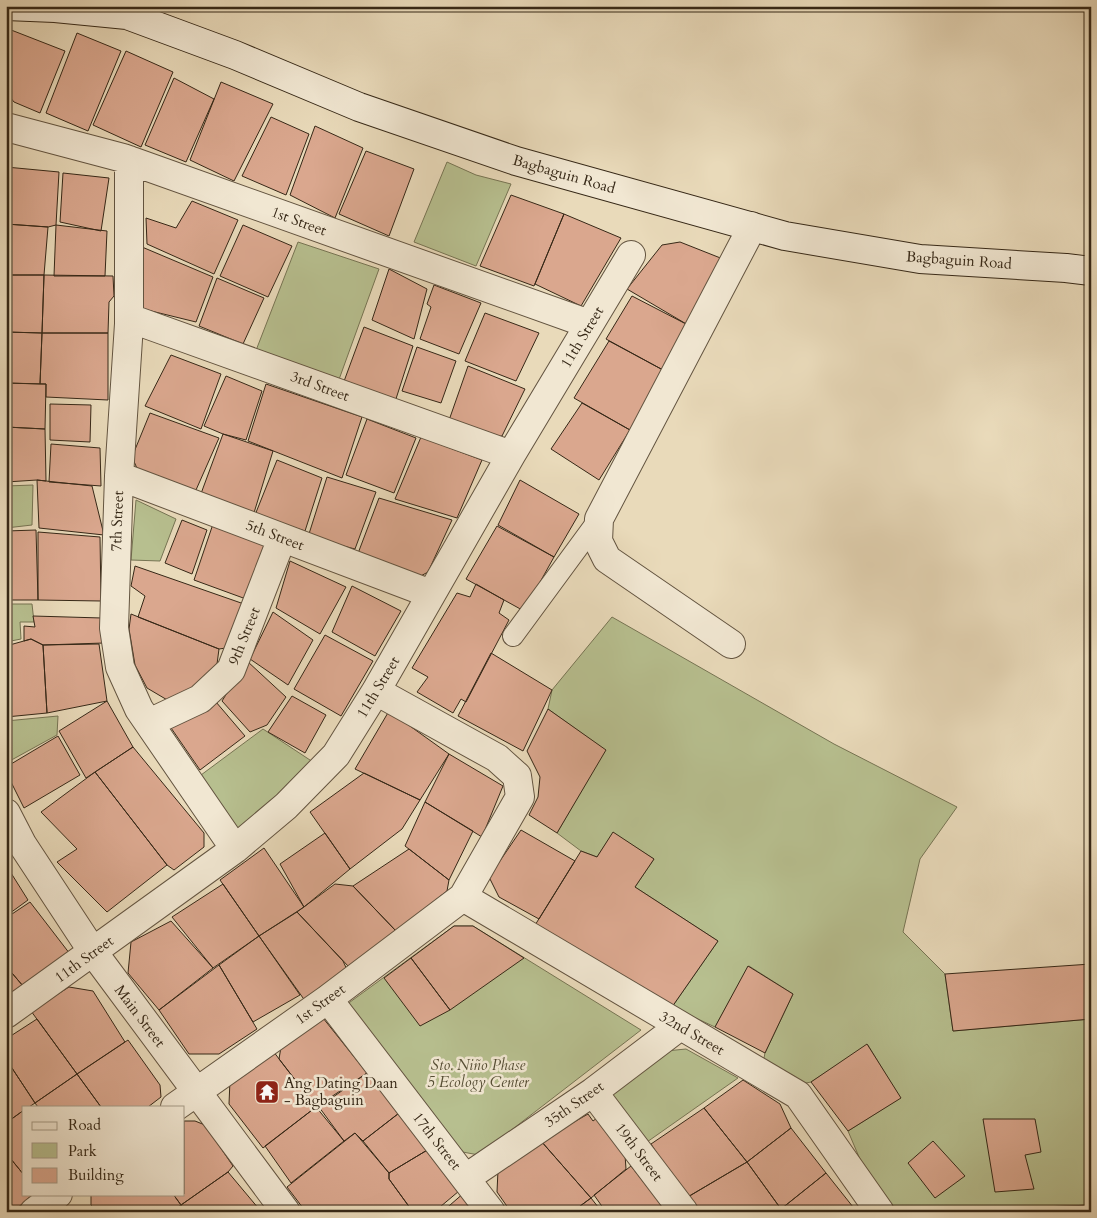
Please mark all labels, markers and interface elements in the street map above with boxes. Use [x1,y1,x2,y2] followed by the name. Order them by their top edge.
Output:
[510,150,618,198] street label: Bagbaguin Road
[269,202,330,240] street label: 1st Street
[905,246,1013,274] street label: Bagbaguin Road
[556,302,608,371] street label: 11th Street
[288,366,352,406] street label: 3rd Street
[106,490,128,552] street label: 7th Street
[243,515,307,555] street label: 5th Street
[223,604,265,668] street label: 9th Street
[352,652,404,721] street label: 11th Street
[50,931,118,987] street label: 11th Street
[291,979,349,1029] street label: 1st Street
[110,981,170,1052] street label: Main Street
[656,1006,728,1060] street label: 32nd Street
[427,1055,530,1092] park label: Sto. Niño Phase 5 Ecology Center
[284,1073,398,1110] place label: Ang Dating Daan - Bagbaguin
[540,1076,608,1132] street label: 35th Street
[254,1079,280,1105] temple icon: Ang Dating Daan - Bagbaguin
[22,1106,185,1196] legend
[408,1108,466,1174] street label: 17th Street
[68,1115,101,1135] text: Road
[610,1119,668,1186] street label: 19th Street
[68,1141,97,1161] text: Park
[68,1165,124,1185] text: Building

